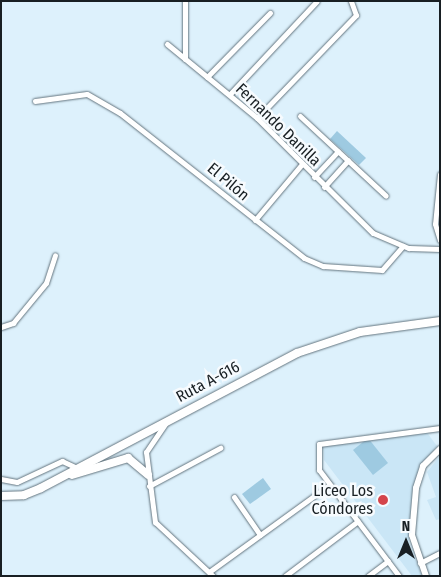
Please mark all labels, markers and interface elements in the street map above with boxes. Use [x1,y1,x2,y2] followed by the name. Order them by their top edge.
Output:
[231,80,325,170] street label: Fernando Danilla
[203,159,253,205] street label: El Pilón
[173,357,243,407] street label: Ruta A-616
[311,481,373,519] place label: Liceo Los Cóndores
[377,494,389,506] marker: Liceo Los Cóndores
[381,517,431,567] north arrow
[402,518,410,535] text: N

